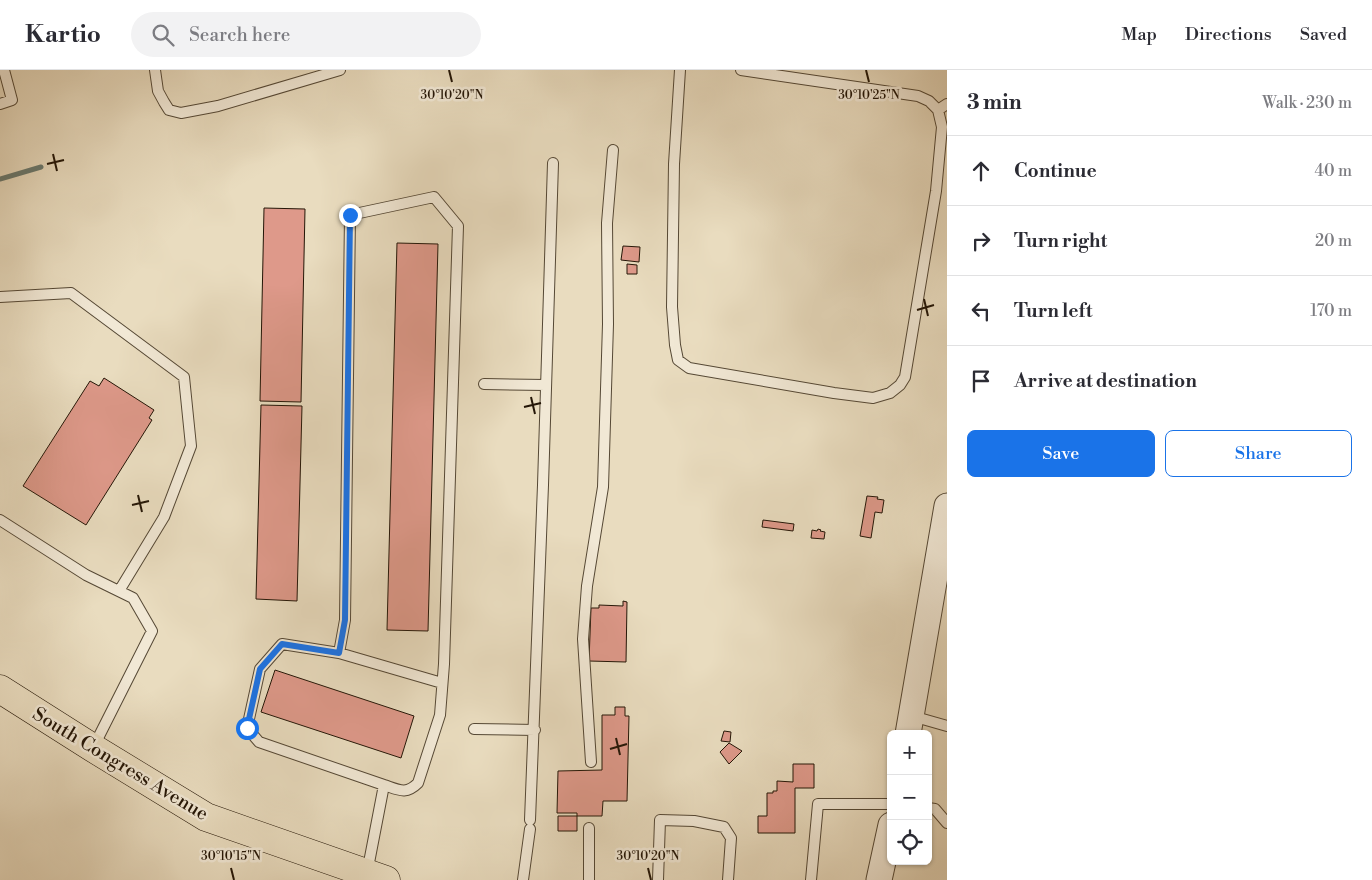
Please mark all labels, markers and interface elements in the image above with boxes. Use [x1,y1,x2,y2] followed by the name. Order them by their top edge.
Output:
[131,12,481,57] search box
[25,20,101,50] text: Kartio
[149,21,177,49] icon: search
[189,23,290,47] text: Search here
[1121,23,1157,46] text: Map
[1185,23,1272,46] text: Directions
[1300,23,1347,46] text: Saved
[421,88,483,103] text: 30°10'20"N
[838,88,900,103] text: 30°10'25"N
[967,90,1022,116] text: 3 min
[1262,93,1352,113] text: Walk · 230 m
[967,157,995,185] icon: ahead
[1014,159,1097,183] text: Continue
[1315,161,1352,181] text: 40 m
[339,204,362,227] route end
[967,227,995,255] icon: right
[1014,229,1107,253] text: Turn right
[1315,231,1352,251] text: 20 m
[967,297,995,325] icon: left
[1014,299,1093,323] text: Turn left
[1310,301,1352,321] text: 170 m
[967,367,995,395] icon: arrive
[1014,369,1197,393] text: Arrive at destination
[967,430,1155,477] button: Save
[1165,430,1352,477] button: Share
[28,702,213,826] street label: South Congress Avenue
[236,717,259,740] route start
[887,730,932,865] map controls
[887,730,932,775] button: +
[887,775,932,820] button: −
[887,820,932,865] button: locate
[201,849,261,864] text: 30°10'15"N
[617,849,679,864] text: 30°10'20"N

